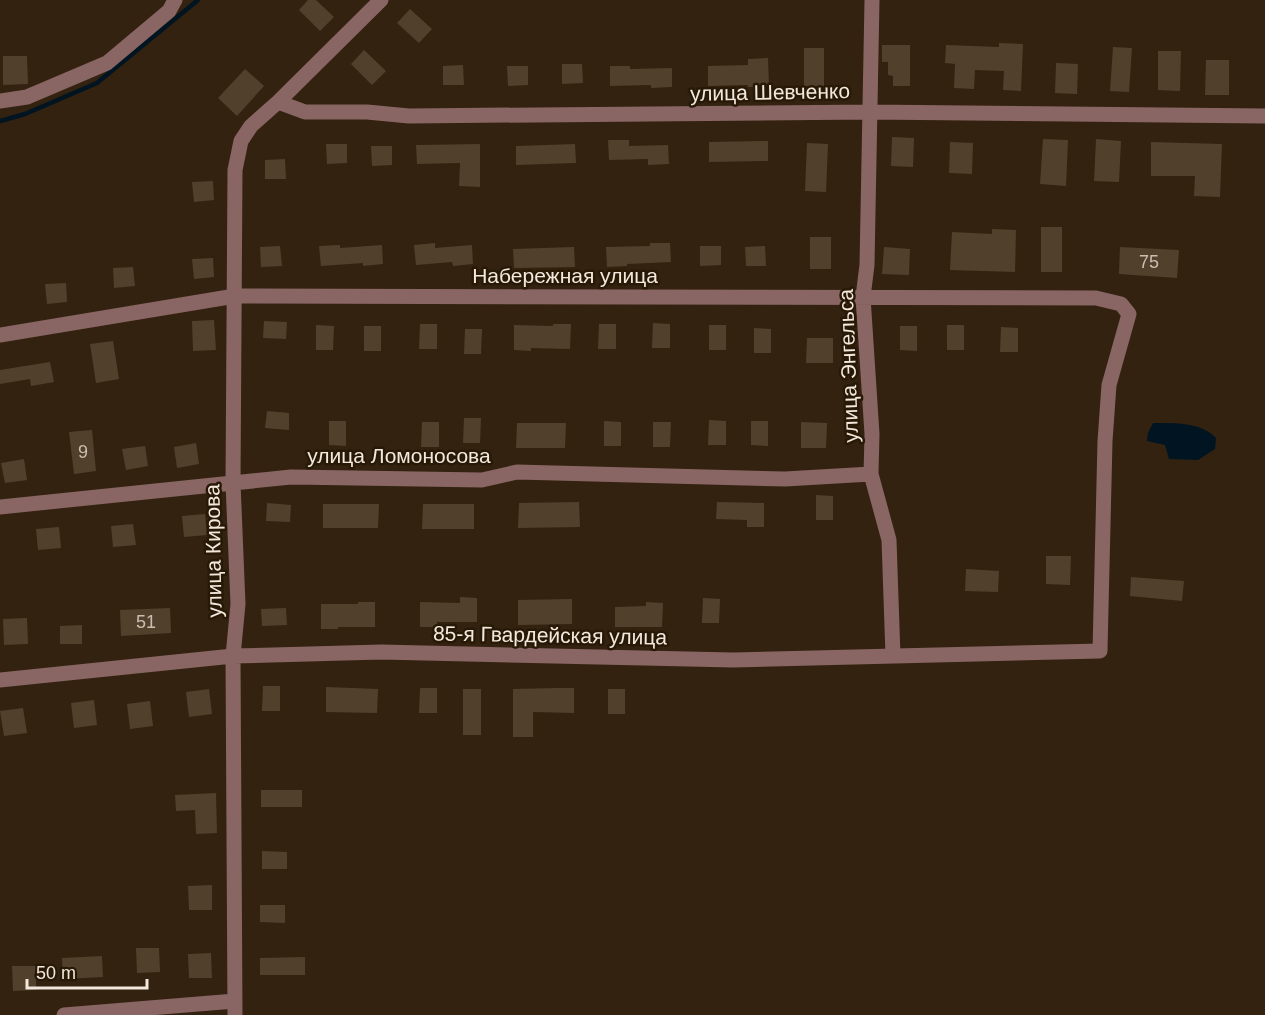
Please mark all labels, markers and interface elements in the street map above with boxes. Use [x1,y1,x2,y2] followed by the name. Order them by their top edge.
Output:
[690,79,850,105] street label: улица Шевченко
[1139,252,1159,272] house number: 75
[472,264,658,287] street label: Набережная улица
[834,288,862,443] street label: улица Энгельса
[78,442,88,462] house number: 9
[307,444,491,467] street label: улица Ломоносова
[200,484,226,618] street label: улица Кирова
[136,612,156,632] house number: 51
[433,621,667,649] street label: 85-я Гвардейская улица
[27,952,147,990] scale bar
[36,963,76,983] text: 50 m

